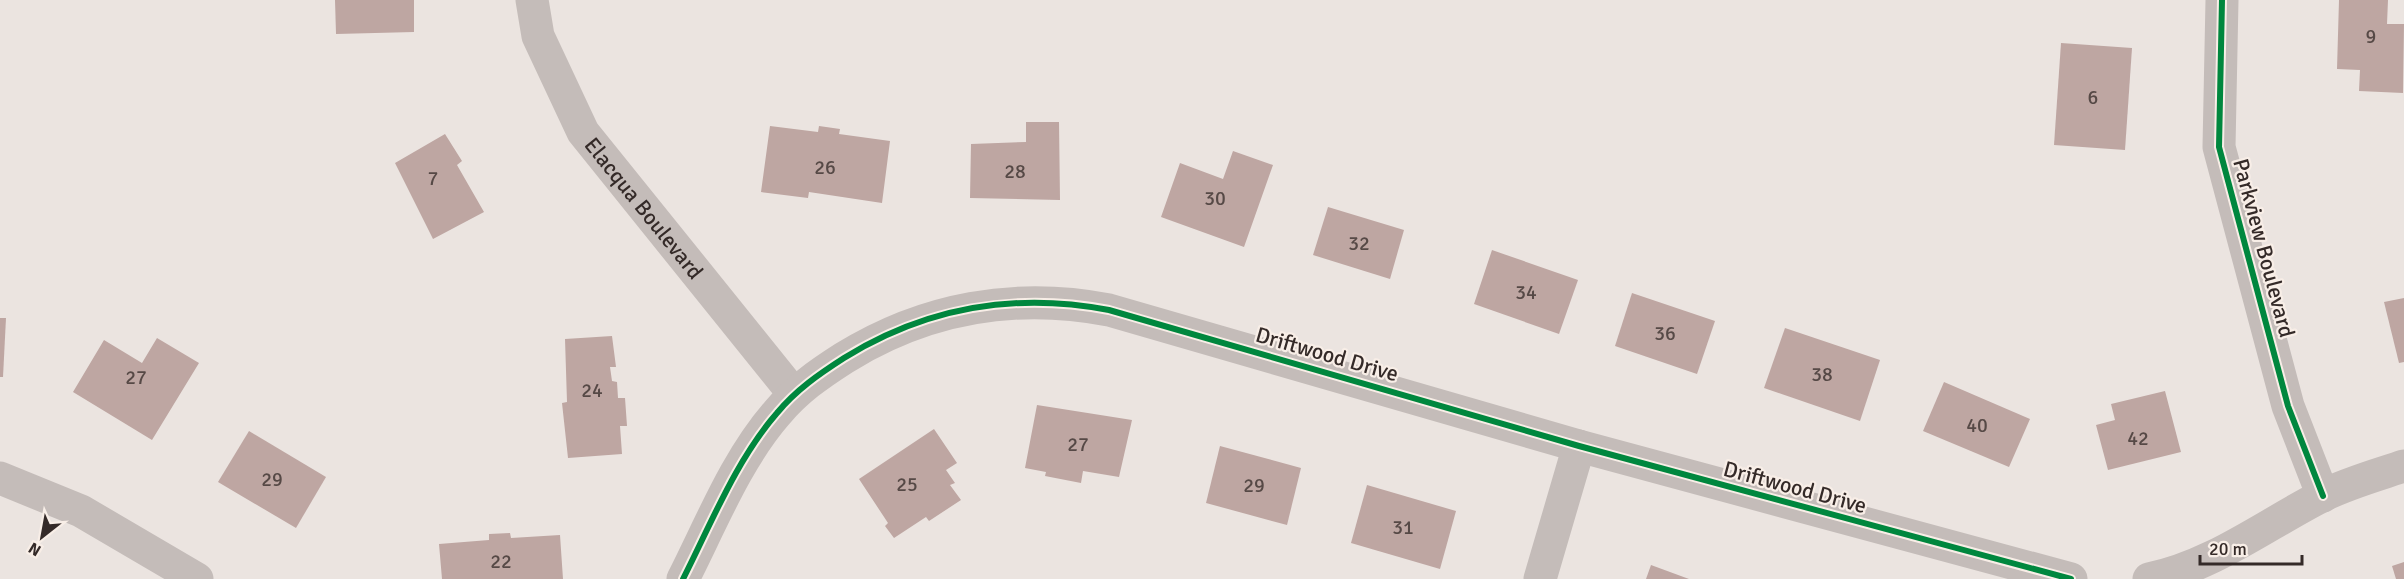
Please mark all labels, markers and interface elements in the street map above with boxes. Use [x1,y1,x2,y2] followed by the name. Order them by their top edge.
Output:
[2366,24,2376,49] house number: 9
[2088,85,2098,110] house number: 6
[579,131,709,284] street label: Elacqua Boulevard
[814,155,836,180] house number: 26
[2227,156,2301,340] street label: Parkview Boulevard
[1004,159,1026,184] house number: 28
[428,166,438,191] house number: 7
[1204,186,1226,211] house number: 30
[1348,231,1370,256] house number: 32
[1515,280,1537,305] house number: 34
[1252,321,1402,387] street label: Driftwood Drive
[1654,321,1676,346] house number: 36
[1811,362,1833,387] house number: 38
[125,365,147,390] house number: 27
[581,378,603,403] house number: 24
[1966,413,1988,438] house number: 40
[2127,426,2149,451] house number: 42
[1067,432,1089,457] house number: 27
[1720,455,1870,519] street label: Driftwood Drive
[261,467,283,492] house number: 29
[896,472,918,497] house number: 25
[1243,473,1265,498] house number: 29
[12,507,72,567] north arrow
[1392,515,1414,540] house number: 31
[2200,528,2302,566] scale bar
[25,538,45,560] text: N
[2209,538,2247,560] text: 20 m
[490,549,512,574] house number: 22

